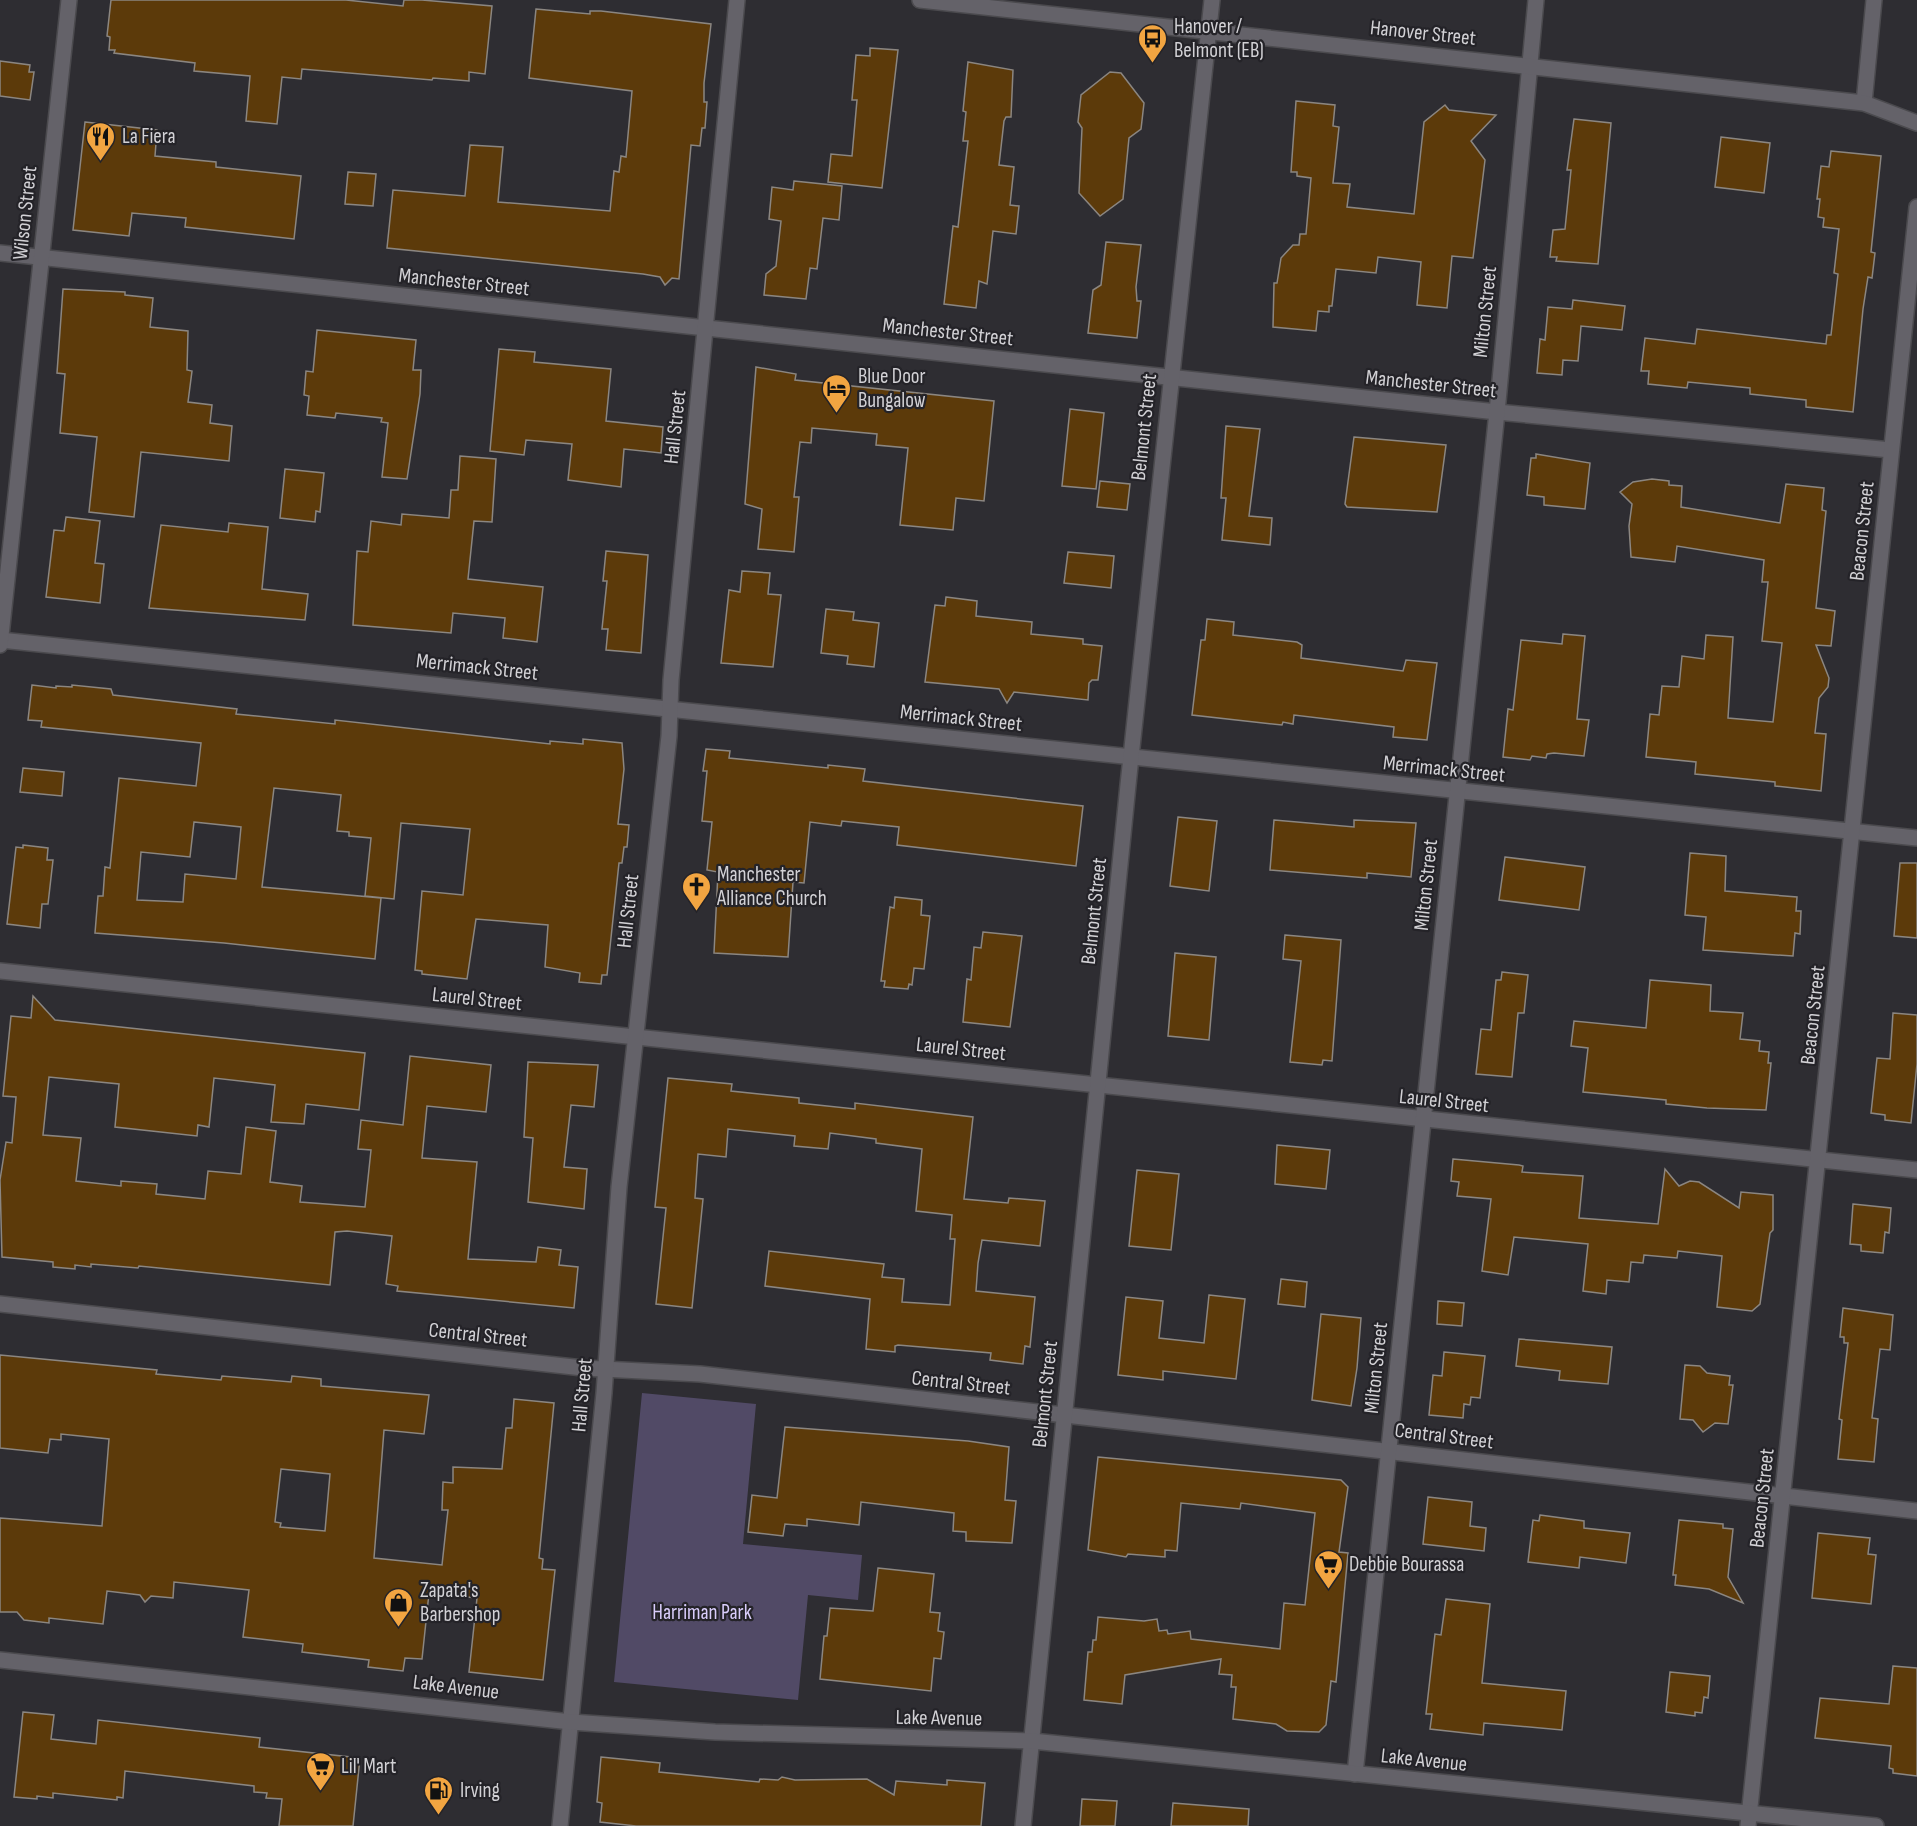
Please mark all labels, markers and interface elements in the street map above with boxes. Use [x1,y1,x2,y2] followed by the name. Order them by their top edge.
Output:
[1174,14,1264,63] place label: Hanover / Belmont (EB)
[1369,15,1477,51] street label: Hanover Street
[1137,22,1169,64] bus stop icon: Hanover / Belmont (EB)
[85,120,117,162] restaurant icon: La Fiera
[122,124,176,149] place label: La Fiera
[8,165,42,261] street label: Wilson Street
[397,263,531,301] street label: Manchester Street
[1468,265,1502,359] street label: Milton Street
[881,313,1015,351] street label: Manchester Street
[858,364,926,413] place label: Blue Door Bungalow
[1364,365,1498,403] street label: Manchester Street
[821,372,853,414] hotel icon: Blue Door Bungalow
[1126,372,1162,482] street label: Belmont Street
[659,389,691,465] street label: Hall Street
[1844,480,1880,582] street label: Beacon Street
[415,648,539,686] street label: Merrimack Street
[899,699,1023,737] street label: Merrimack Street
[1382,750,1506,788] street label: Merrimack Street
[1409,838,1443,932] street label: Milton Street
[1076,856,1112,966] street label: Belmont Street
[716,862,827,911] place label: Manchester Alliance Church
[680,870,712,912] church icon: Manchester Alliance Church
[612,873,644,949] street label: Hall Street
[1795,964,1831,1066] street label: Beacon Street
[431,982,523,1016] street label: Laurel Street
[915,1032,1007,1066] street label: Laurel Street
[1398,1084,1490,1118] street label: Laurel Street
[427,1317,529,1353] street label: Central Street
[1359,1321,1393,1415] street label: Milton Street
[1027,1339,1063,1449] street label: Belmont Street
[566,1357,598,1433] street label: Hall Street
[910,1365,1012,1401] street label: Central Street
[1393,1418,1495,1454] street label: Central Street
[1744,1447,1780,1549] street label: Beacon Street
[1312,1548,1344,1590] supermarket icon: Debbie Bourassa
[1349,1552,1464,1577] place label: Debbie Bourassa
[420,1578,500,1627] place label: Zapata's Barbershop
[383,1586,415,1628] shop icon: Zapata's Barbershop
[652,1600,752,1625] park label: Harriman Park
[411,1669,501,1705] street label: Lake Avenue
[895,1705,983,1731] street label: Lake Avenue
[1380,1743,1468,1777] street label: Lake Avenue
[304,1750,336,1792] supermarket icon: Lil' Mart
[341,1754,396,1779] place label: Lil' Mart
[423,1774,455,1816] fuel station icon: Irving
[460,1778,500,1803] place label: Irving

